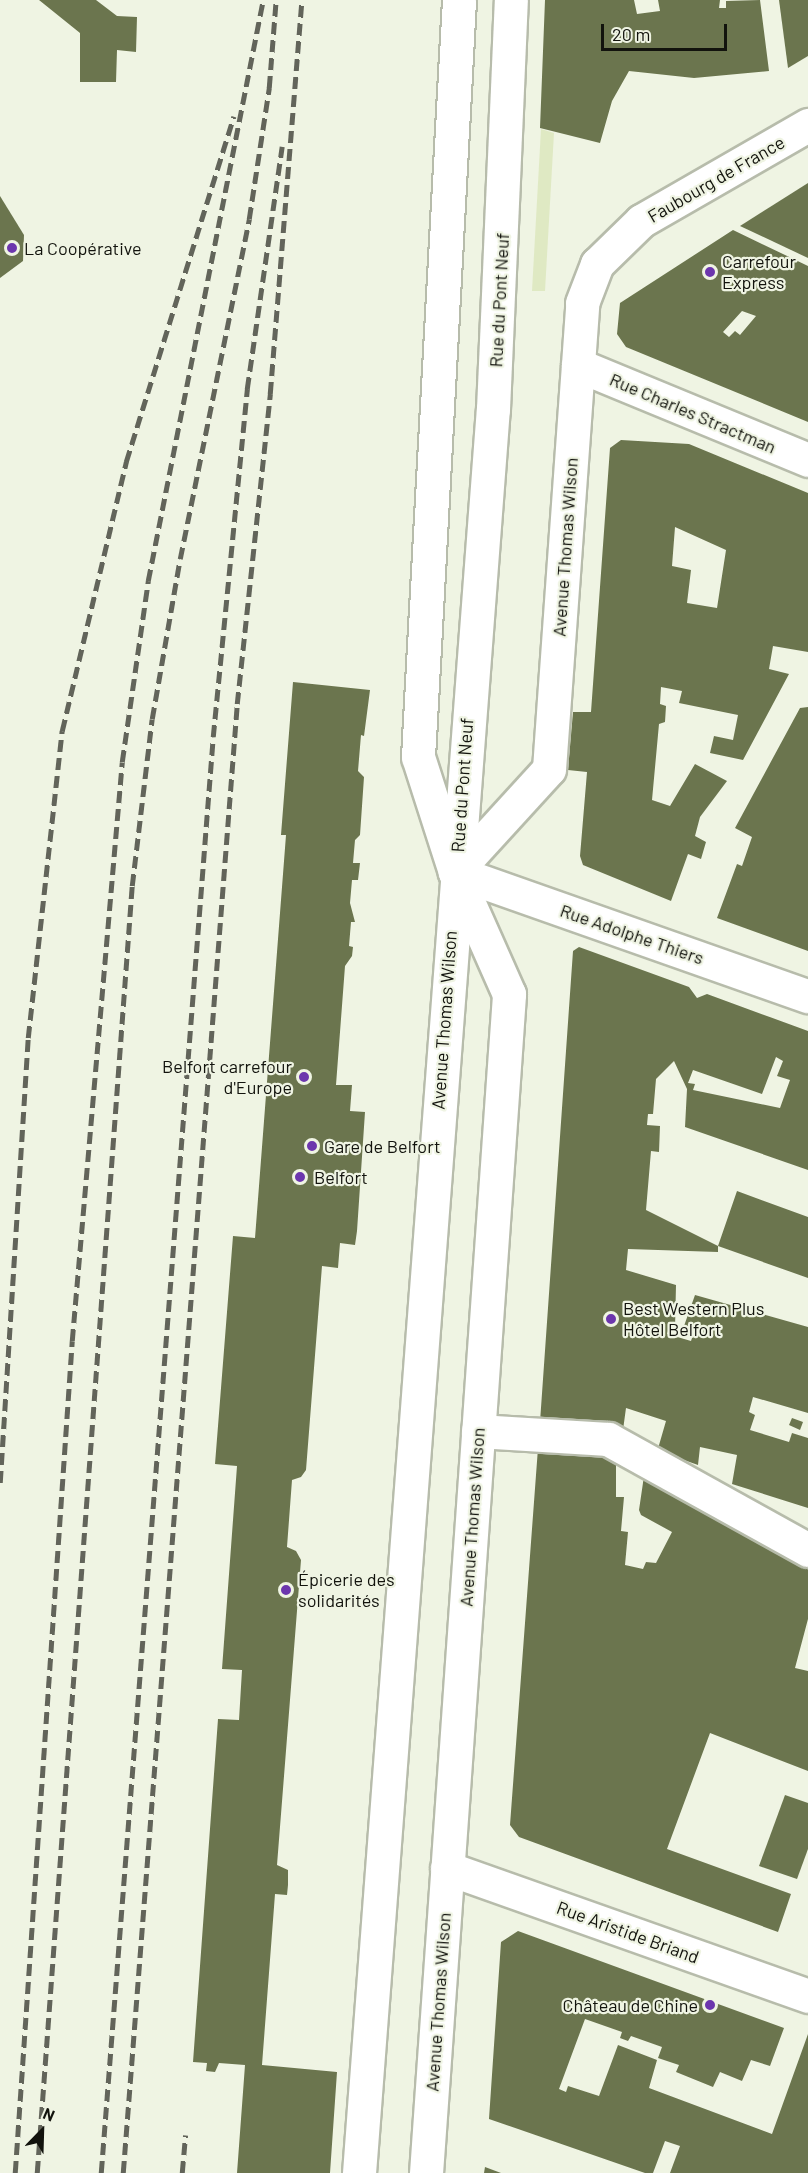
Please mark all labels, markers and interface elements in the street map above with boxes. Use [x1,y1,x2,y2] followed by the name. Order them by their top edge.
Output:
[604,12,730,50] scale bar
[612,23,650,45] text: 20 m
[644,131,788,227] street label: Faubourg de France
[485,232,513,368] street label: Rue du Pont Neuf
[24,237,142,259] place label: La Coopérative
[5,241,19,255] marker: La Coopérative
[722,251,796,294] place label: Carrefour Express
[703,265,717,279] marker: Carrefour Express
[607,368,779,458] street label: Rue Charles Stractman
[548,457,582,637] street label: Avenue Thomas Wilson
[447,717,477,853] street label: Rue du Pont Neuf
[557,899,707,969] street label: Rue Adolphe Thiers
[427,930,461,1110] street label: Avenue Thomas Wilson
[162,1056,292,1098] place label: Belfort carrefour d'Europe
[297,1070,311,1084] marker: Belfort carrefour d'Europe
[324,1135,441,1157] place label: Gare de Belfort
[305,1139,319,1153] marker: Gare de Belfort
[314,1166,368,1188] place label: Belfort
[291,1168,309,1186] marker: Belfort
[623,1298,764,1340] place label: Best Western Plus Hôtel Belfort
[604,1312,618,1326] marker: Best Western Plus Hôtel Belfort
[455,1427,489,1607] street label: Avenue Thomas Wilson
[298,1569,395,1612] place label: Épicerie des solidarités
[279,1583,293,1597] marker: Épicerie des solidarités
[554,1896,702,1968] street label: Rue Aristide Briand
[421,1912,455,2092] street label: Avenue Thomas Wilson
[563,1994,698,2016] place label: Château de Chine
[703,1998,717,2012] marker: Château de Chine
[12,2101,72,2161] north arrow
[41,2103,58,2125] text: N

